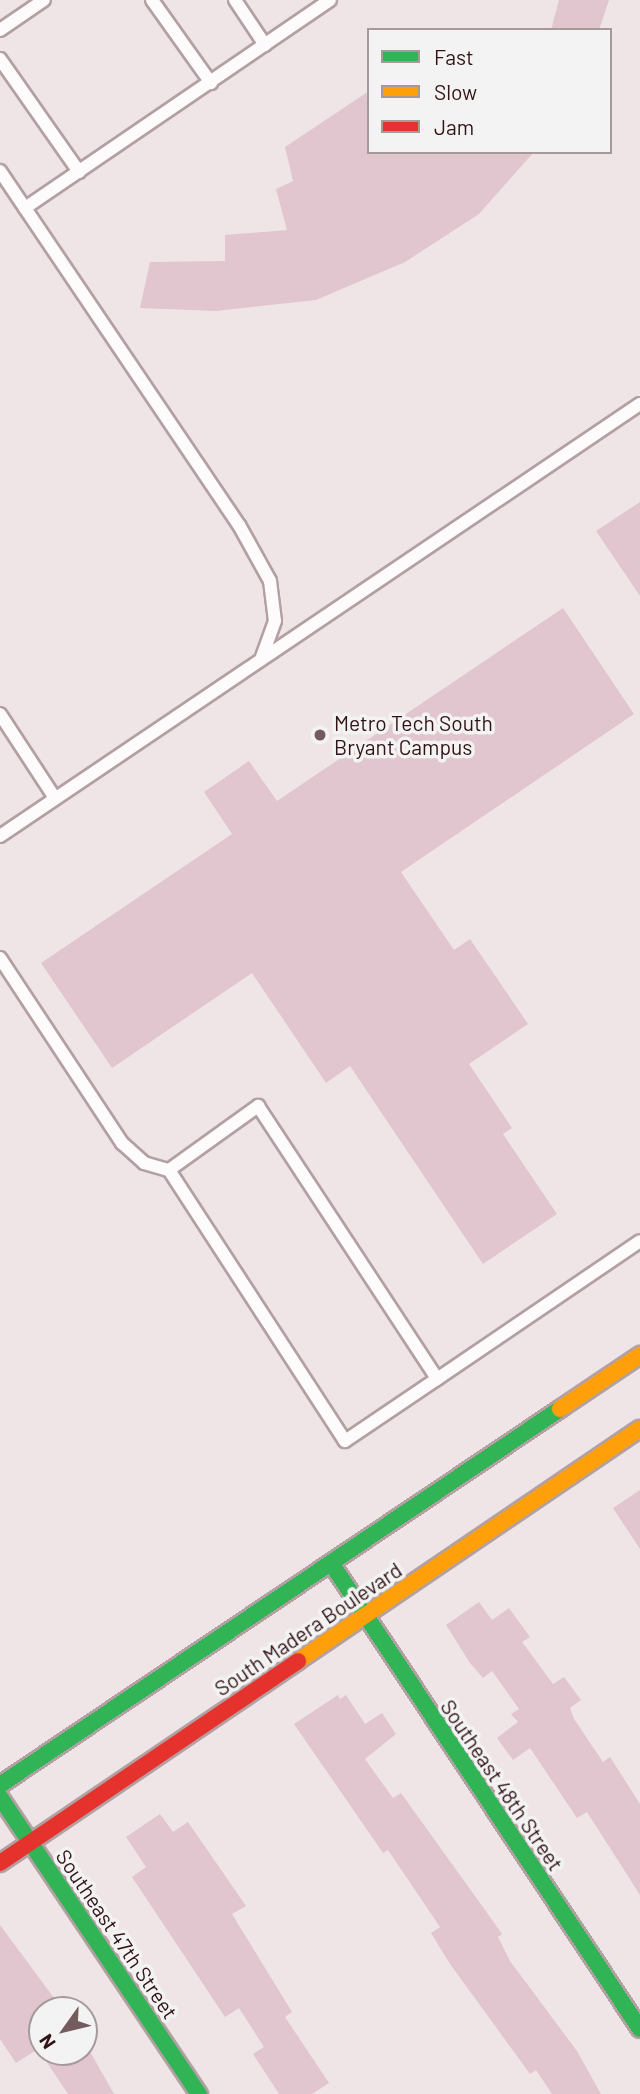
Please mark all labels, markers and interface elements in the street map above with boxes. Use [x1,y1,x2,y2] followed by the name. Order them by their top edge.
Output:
[367,28,612,154] legend
[434,44,474,69] text: Fast
[434,79,477,104] text: Slow
[434,114,474,139] text: Jam
[334,710,493,760] place label: Metro Tech South Bryant Campus
[312,727,328,743] marker: Metro Tech South Bryant Campus
[210,1557,406,1701] street label: South Madera Boulevard
[435,1695,569,1875] street label: Southeast 48th Street
[51,1845,183,2023] street label: Southeast 47th Street
[28,1996,98,2066] north arrow
[34,2030,60,2054] text: N

